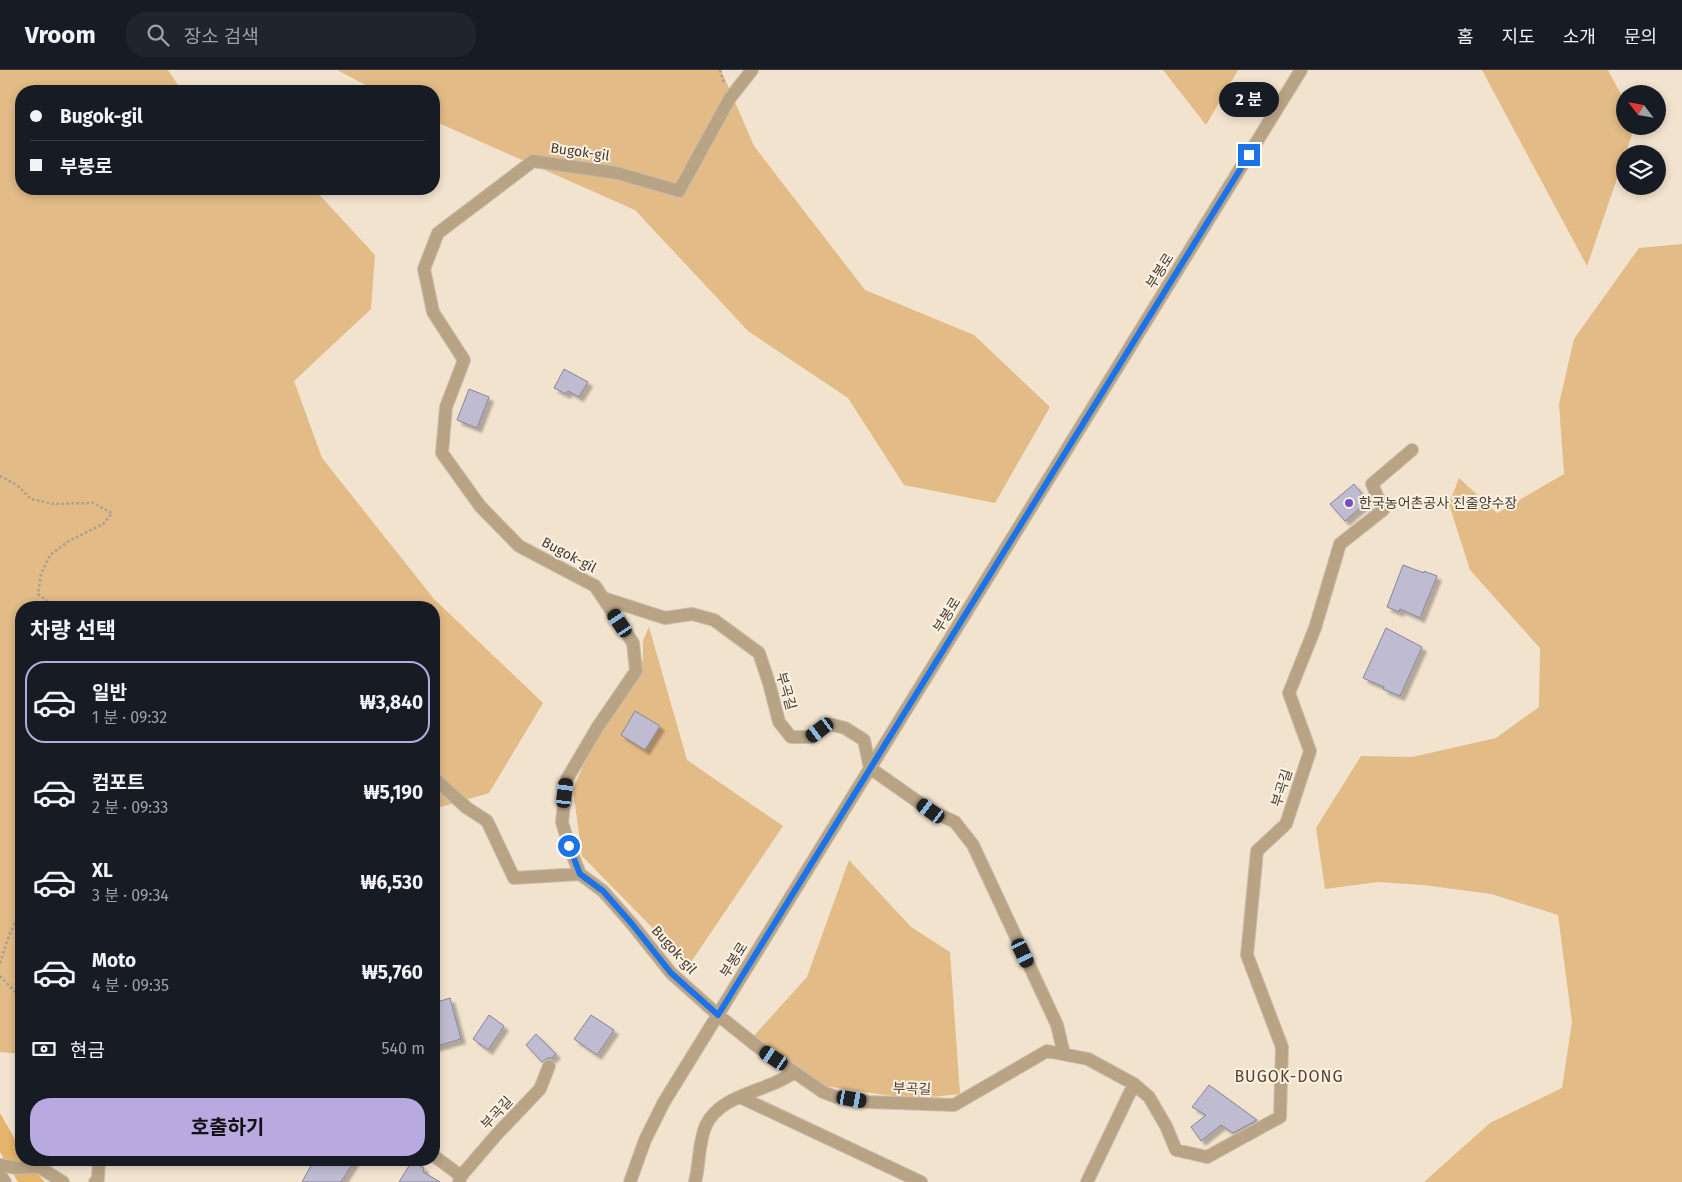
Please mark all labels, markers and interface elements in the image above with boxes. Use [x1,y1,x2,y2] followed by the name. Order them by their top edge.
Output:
[126,12,476,57] search box
[25,21,96,49] text: Vroom
[144,21,172,49] icon: search
[184,25,259,48] text: 장소 검색
[1457,26,1474,48] text: 홈
[1502,26,1535,48] text: 지도
[1563,26,1596,48] text: 소개
[1624,26,1657,48] text: 문의
[1219,82,1279,118] callout: 2 분
[1616,85,1666,135] north arrow
[1616,85,1666,195] map controls
[1236,90,1262,109] text: 2 분
[60,105,143,128] text: Bugok-gil
[549,139,611,165] street label: Bugok-gil
[1238,144,1260,166] route end
[1616,145,1666,195] button: layers
[60,155,112,178] text: 부봉로
[1143,250,1178,292] street label: 부봉로
[1359,495,1517,512] place label: 한국농어촌공사 진줄양수장
[1343,497,1355,509] marker: 한국농어촌공사 진줄양수장
[539,534,599,576] street label: Bugok-gil
[930,594,965,636] street label: 부봉로
[605,606,634,640] car
[30,617,116,644] text: 차량 선택
[773,670,799,712] street label: 부곡길
[32,680,77,725] icon: car
[92,681,127,704] text: 일반
[360,691,423,714] text: ₩3,840
[92,708,167,727] text: 1 분 · 09:32
[803,715,836,745] car
[1268,767,1296,809] street label: 부곡길
[32,770,77,815] icon: car
[92,771,144,794] text: 컴포트
[555,777,574,809] car
[364,781,423,804] text: ₩5,190
[914,796,947,826] car
[92,798,168,817] text: 2 분 · 09:33
[558,835,580,857] route start
[92,859,113,882] text: XL
[32,860,77,905] icon: car
[360,871,423,894] text: ₩6,530
[92,886,169,905] text: 3 분 · 09:34
[648,922,700,978] street label: Bugok-gil
[1009,936,1036,970] car
[717,939,752,981] street label: 부봉로
[92,949,136,972] text: Moto
[32,950,77,995] icon: car
[362,961,423,984] text: ₩5,760
[92,976,169,995] text: 4 분 · 09:35
[30,1035,58,1063] icon: cash
[70,1039,105,1062] text: 현금
[382,1039,425,1058] text: 540 m
[757,1043,790,1073] car
[1234,1067,1344,1086] district label: BUGOK-DONG
[892,1080,932,1098] street label: 부곡길
[835,1089,868,1109] car
[478,1093,516,1133] street label: 부곡길
[30,1098,425,1156] button: 호출하기

